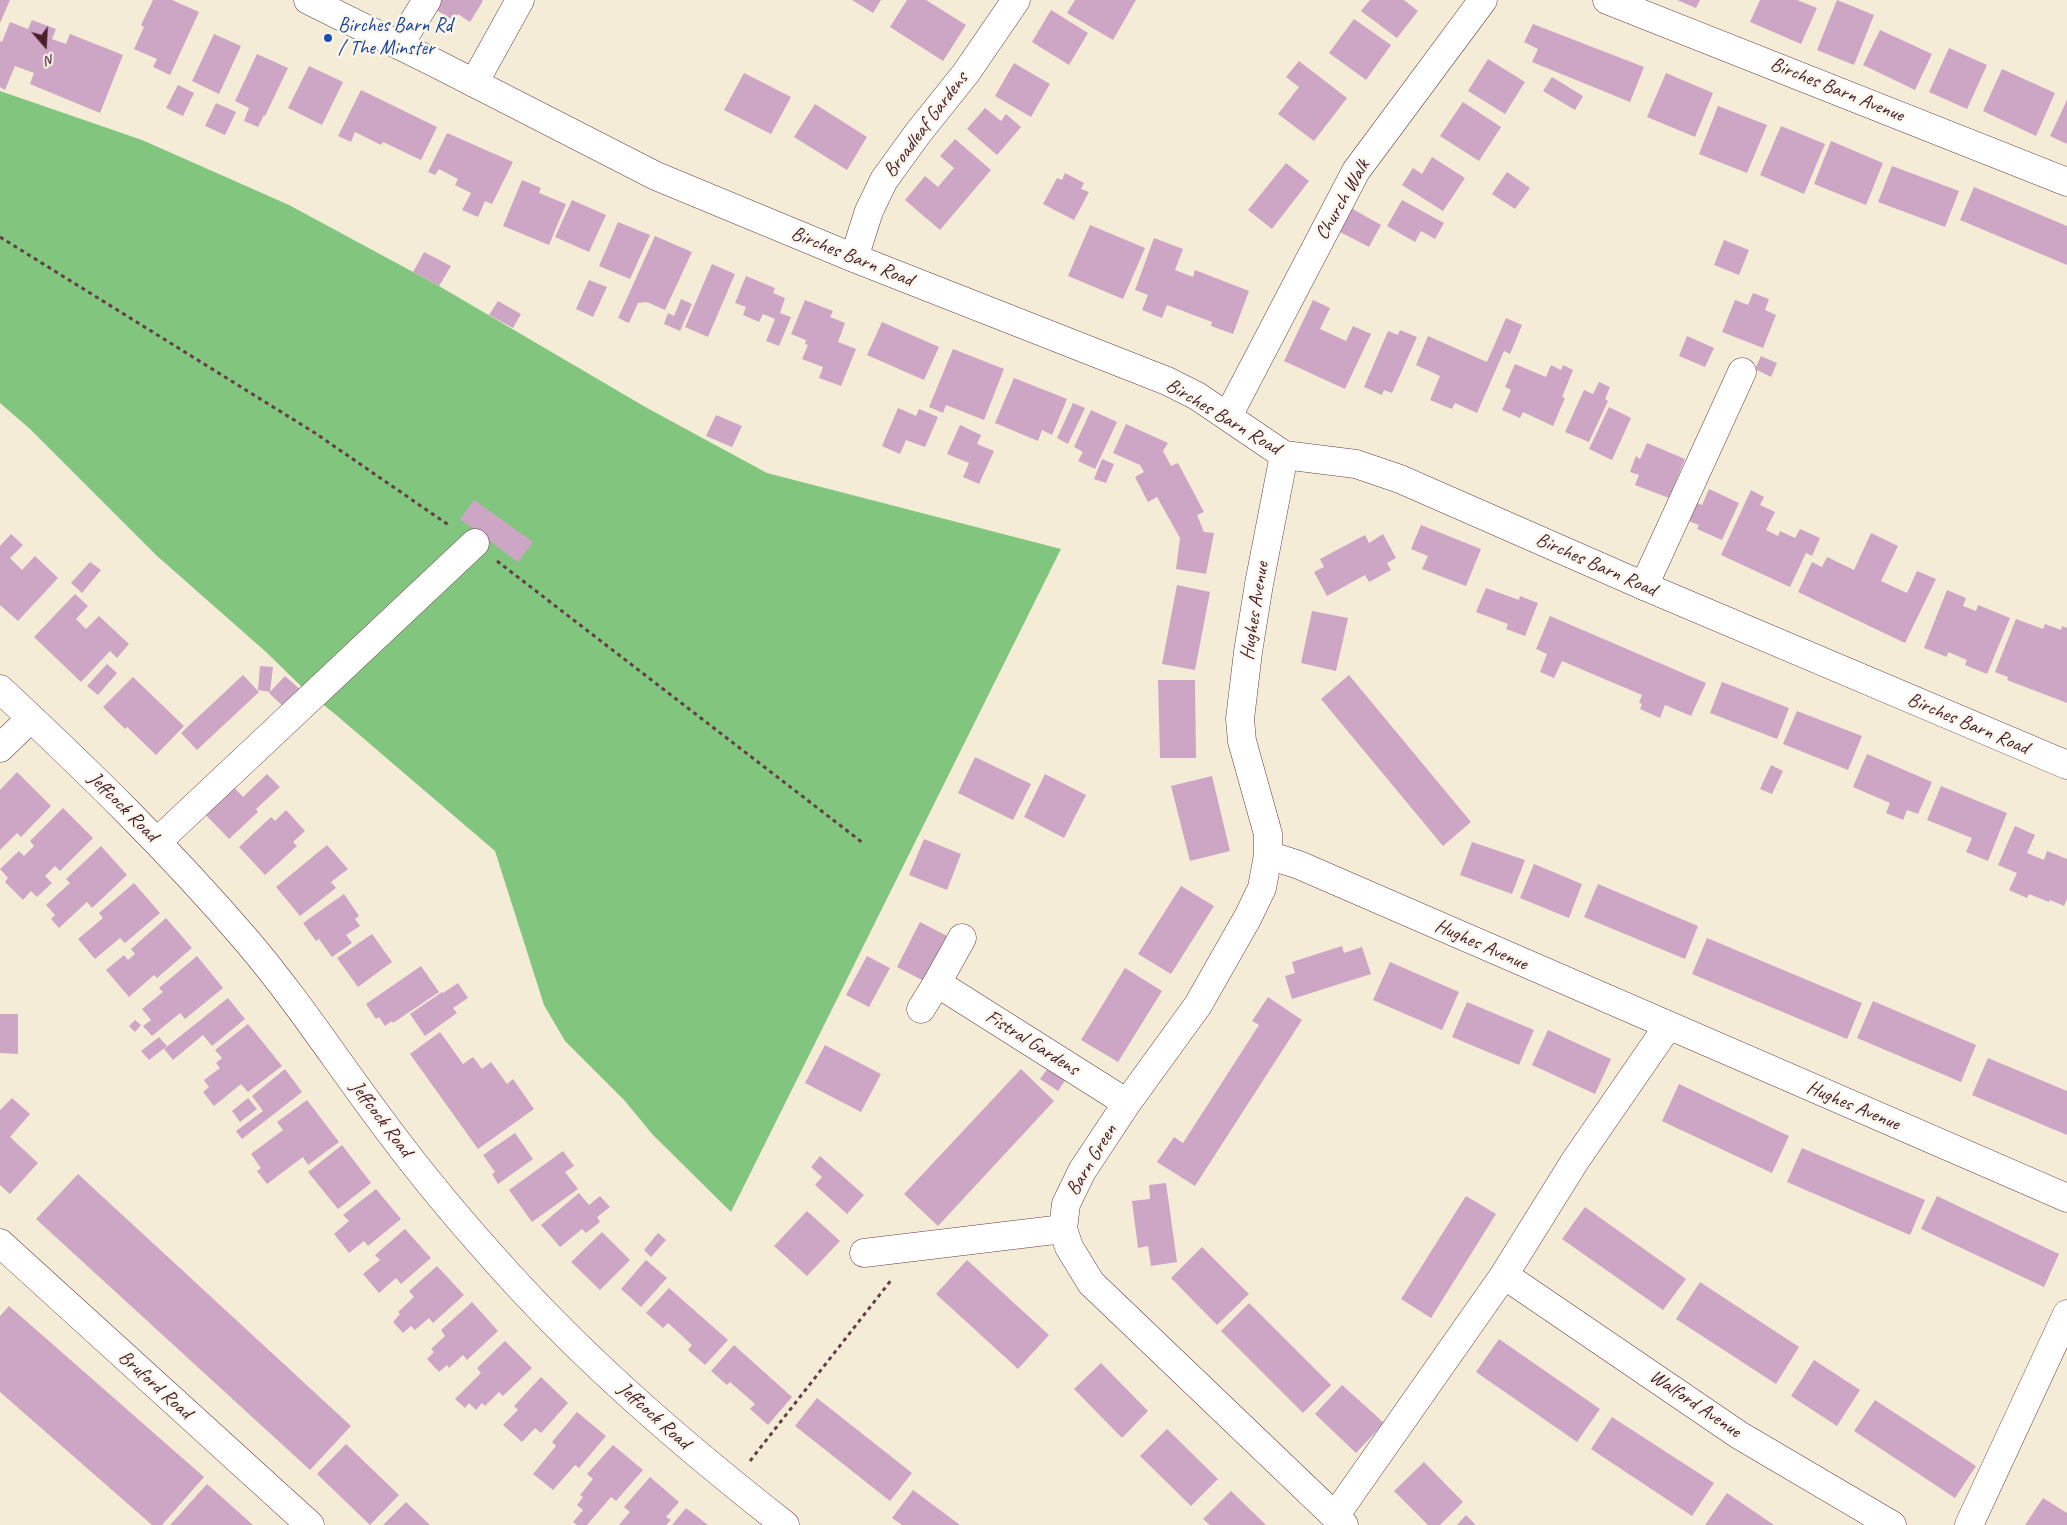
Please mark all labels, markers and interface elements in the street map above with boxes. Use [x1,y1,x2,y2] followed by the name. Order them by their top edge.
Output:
[338,14,452,61] place label: Birches Barn Rd / The Minster
[20,20,70,70] north arrow
[322,32,334,44] marker: Birches Barn Rd / The Minster
[43,50,57,69] text: N
[1767,52,1907,128] street label: Birches Barn Avenue
[879,68,973,182] street label: Broadleaf Gardens
[1310,156,1376,244] street label: Church Walk
[787,222,917,292] street label: Birches Barn Road
[1161,373,1285,461] street label: Birches Barn Road
[1532,528,1660,602] street label: Birches Barn Road
[1235,560,1275,662] street label: Hughes Avenue
[1904,688,2032,760] street label: Birches Barn Road
[83,767,163,847] street label: Jeffcock Road
[1431,914,1531,976] street label: Hughes Avenue
[981,1005,1083,1081] street label: Fistral Gardens
[345,1076,417,1162] street label: Jeffcock Road
[1803,1076,1903,1136] street label: Hughes Avenue
[1061,1120,1123,1200] street label: Barn Green
[113,1346,197,1424] street label: Bruford Road
[1645,1365,1745,1443] street label: Walford Avenue
[613,1377,695,1455] street label: Jeffcock Road

